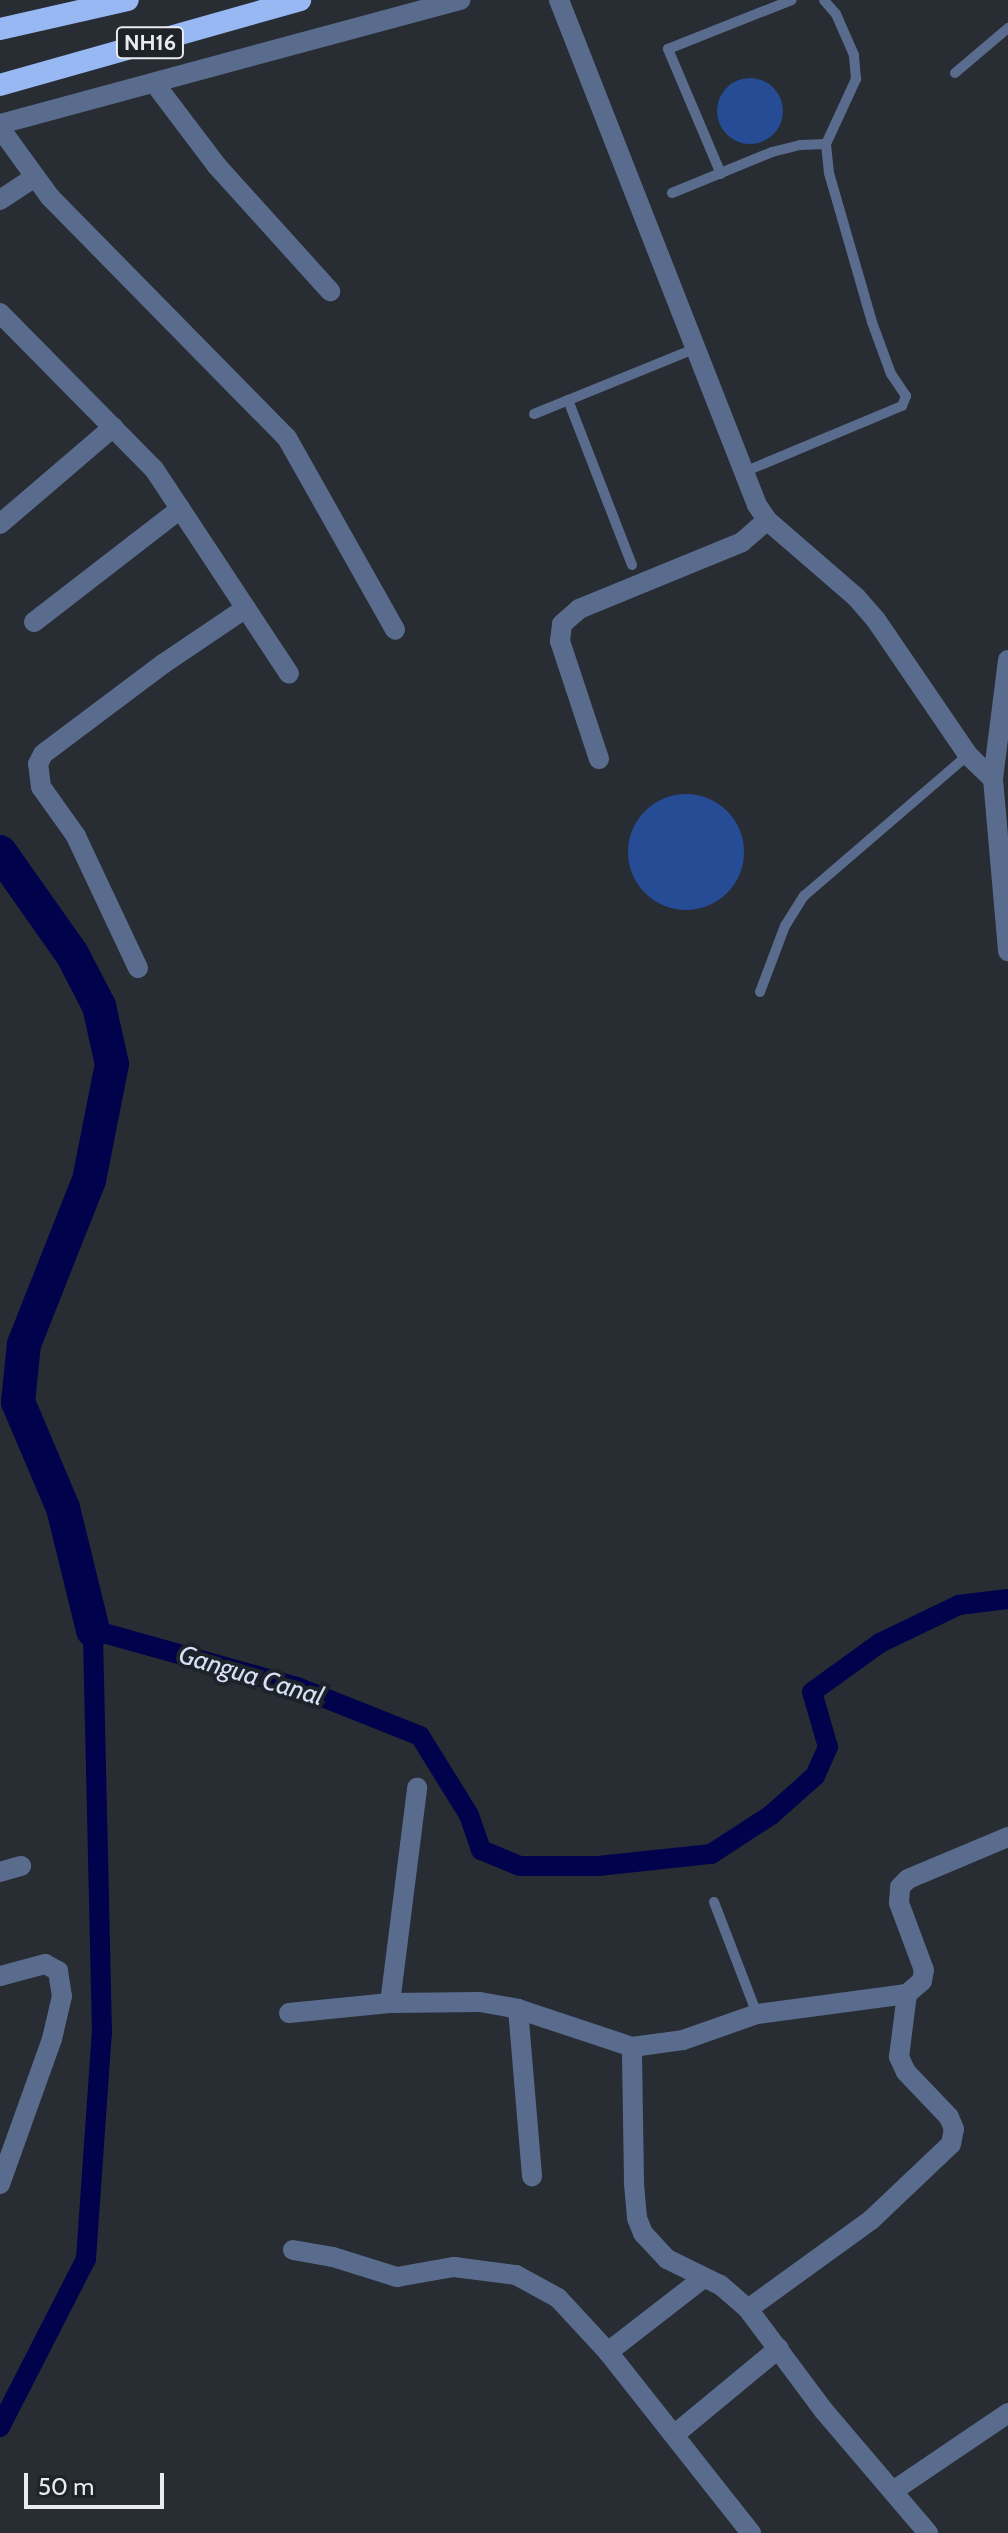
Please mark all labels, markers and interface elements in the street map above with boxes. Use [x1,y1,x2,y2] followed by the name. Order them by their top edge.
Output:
[114,25,186,61] road number: NH16
[175,1639,327,1713] water label: Gangua Canal
[28,2457,168,2507] scale bar
[38,2472,94,2501] text: 50 m

